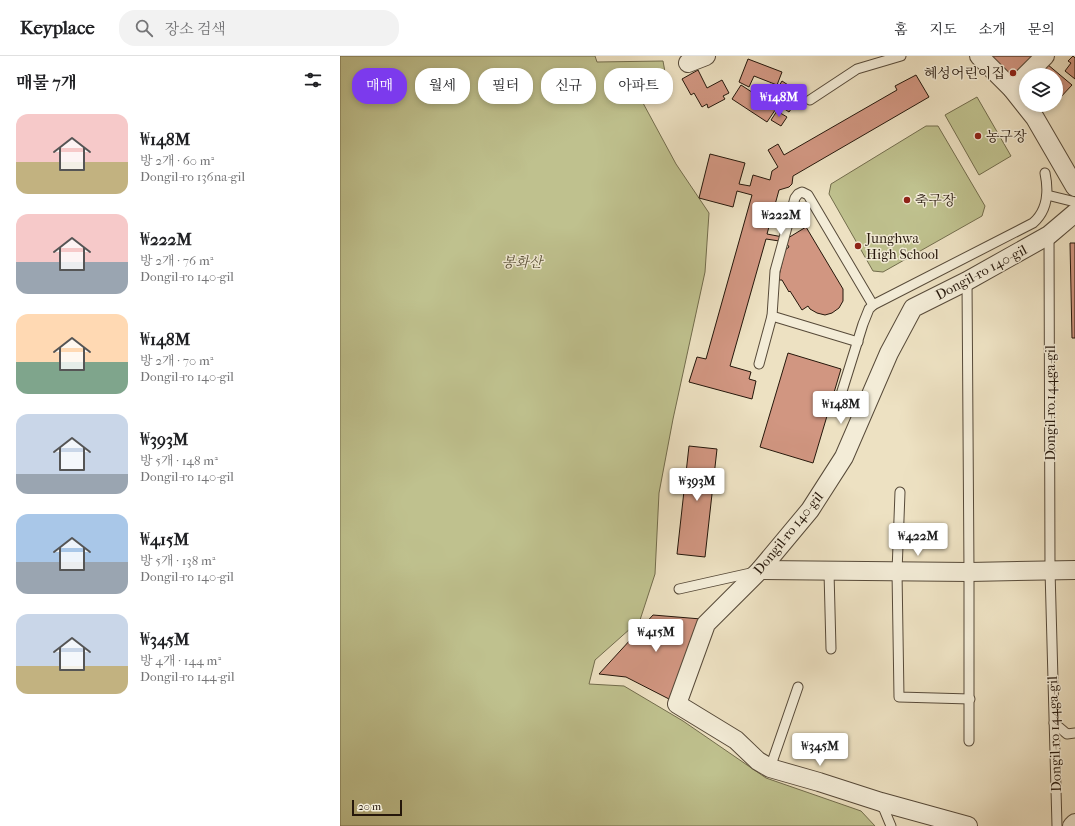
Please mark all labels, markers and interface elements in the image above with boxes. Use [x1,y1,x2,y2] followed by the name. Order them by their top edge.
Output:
[119,10,399,46] search box
[20,17,95,39] text: Keyplace
[133,17,155,39] icon: search
[165,20,226,38] text: 장소 검색
[894,21,908,38] text: 홈
[930,21,957,38] text: 지도
[979,21,1006,38] text: 소개
[1028,21,1055,38] text: 문의
[924,65,1005,82] place label: 혜성어린이집
[352,68,407,104] chip: 매매
[415,68,470,104] chip: 월세
[478,68,533,104] chip: 필터
[541,68,596,104] chip: 신규
[604,68,673,104] chip: 아파트
[1008,68,1018,78] marker: 혜성어린이집
[1019,68,1063,112] map controls
[1019,68,1063,112] button: layers
[302,69,324,91] icon: filters
[16,72,77,92] text: 매물 7개
[751,84,807,118] pin: ₩148M
[760,89,798,104] text: ₩148M
[986,128,1027,145] place label: 농구장
[140,129,190,149] text: ₩148M
[48,130,96,178] icon: home
[973,131,983,141] marker: 농구장
[140,153,214,168] text: 방 2개 · 60 m²
[140,169,245,184] text: Dongil-ro 136na-gil
[915,192,956,209] place label: 축구장
[902,195,912,205] marker: 축구장
[753,202,809,236] pin: ₩222M
[761,207,801,222] text: ₩222M
[140,229,192,249] text: ₩222M
[48,230,96,278] icon: home
[865,230,939,263] place label: Junghwa High School
[853,241,863,251] marker: Junghwa High School
[933,241,1030,304] street label: Dongil-ro 140-gil
[140,253,213,268] text: 방 2개 · 76 m²
[502,254,545,271] park label: 봉화산
[140,269,234,284] text: Dongil-ro 140-gil
[140,329,190,349] text: ₩148M
[48,330,96,378] icon: home
[1042,345,1059,461] street label: Dongil-ro 144ga-gil
[140,353,213,368] text: 방 2개 · 70 m²
[140,369,234,384] text: Dongil-ro 140-gil
[813,391,869,425] pin: ₩148M
[822,396,860,411] text: ₩148M
[140,429,188,449] text: ₩393M
[48,430,96,478] icon: home
[140,453,218,468] text: 방 5개 · 148 m²
[669,468,725,502] pin: ₩393M
[140,469,234,484] text: Dongil-ro 140-gil
[678,473,716,488] text: ₩393M
[750,489,827,578] street label: Dongil-ro 140-gil
[890,523,946,557] pin: ₩422M
[898,528,938,543] text: ₩422M
[140,529,189,549] text: ₩415M
[48,530,96,578] icon: home
[140,553,216,568] text: 방 5개 · 138 m²
[140,569,234,584] text: Dongil-ro 140-gil
[628,619,684,653] pin: ₩415M
[637,624,675,639] text: ₩415M
[140,629,189,649] text: ₩345M
[48,630,96,678] icon: home
[140,653,221,668] text: 방 4개 · 144 m²
[140,669,235,684] text: Dongil-ro 144-gil
[1044,676,1065,792] street label: Dongil-ro 144ga-gil
[792,733,848,767] pin: ₩345M
[801,738,839,753] text: ₩345M
[352,798,402,817] scale bar
[358,800,381,813] text: 20 m

